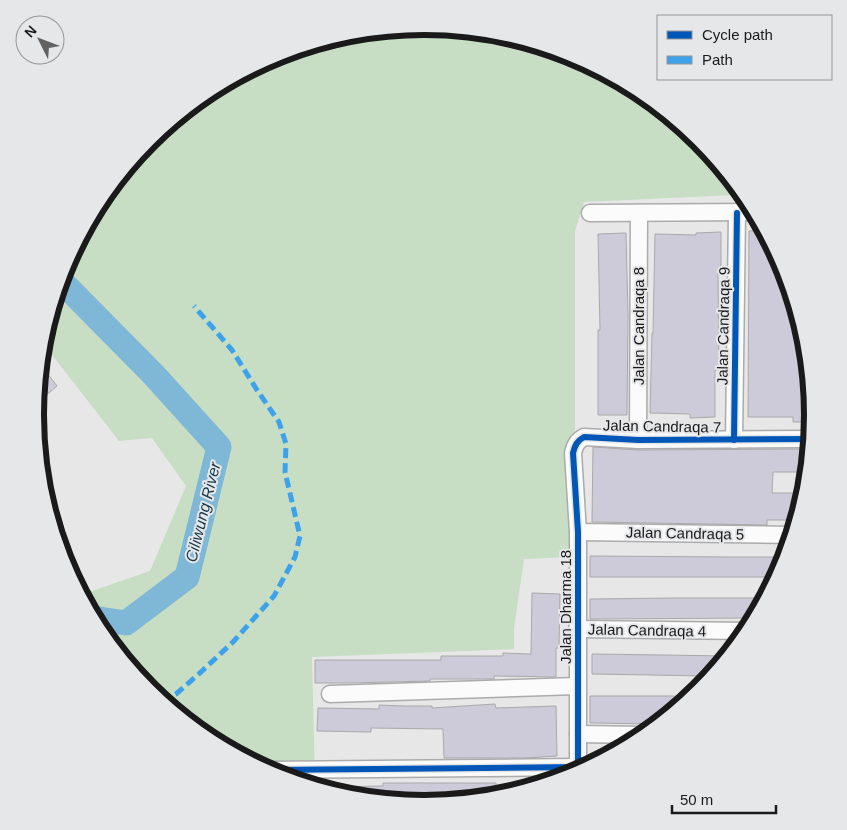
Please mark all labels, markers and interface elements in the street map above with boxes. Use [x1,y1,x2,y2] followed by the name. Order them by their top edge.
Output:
[15,15,65,65] north arrow
[657,15,832,80] legend
[21,22,40,40] text: N
[702,26,773,43] text: Cycle path
[702,51,733,68] text: Path
[630,267,647,385] street label: Jalan Candraqa 8
[713,267,733,385] street label: Jalan Candraqa 9
[603,416,721,436] street label: Jalan Candraqa 7
[182,460,224,564] water label: Ciliwung River
[626,523,744,543] street label: Jalan Candraqa 5
[557,550,574,664] street label: Jalan Dharma 18
[588,620,706,640] street label: Jalan Candraqa 4
[672,782,776,814] scale bar
[680,791,713,808] text: 50 m

